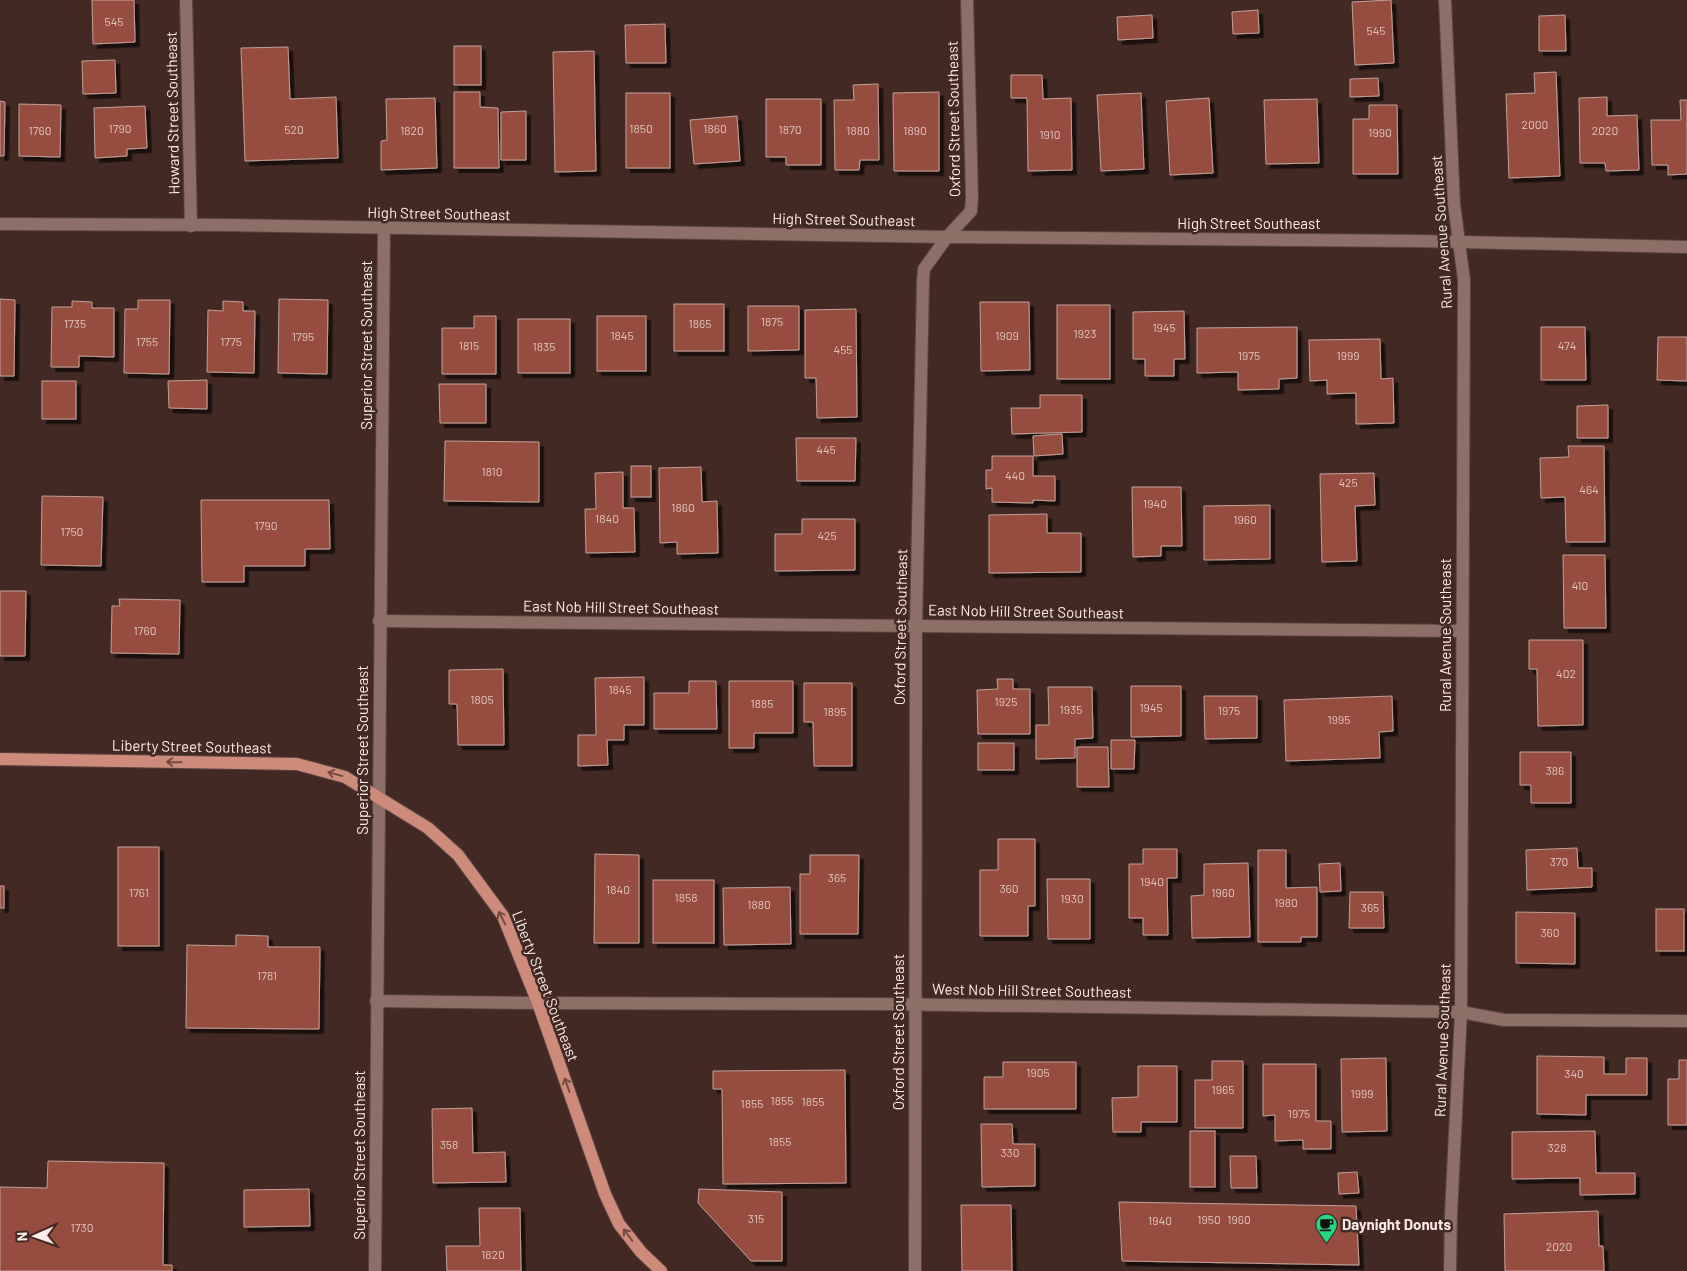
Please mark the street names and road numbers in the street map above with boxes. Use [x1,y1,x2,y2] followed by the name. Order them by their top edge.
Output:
[162,31,182,195] street label: Howard Street Southeast
[943,41,963,197] street label: Oxford Street Southeast
[1427,155,1455,309] street label: Rural Avenue Southeast
[367,203,511,223] street label: High Street Southeast
[772,209,916,229] street label: High Street Southeast
[1177,214,1321,232] street label: High Street Southeast
[357,260,375,430] street label: Superior Street Southeast
[890,549,910,705] street label: Oxford Street Southeast
[1436,558,1454,712] street label: Rural Avenue Southeast
[523,596,719,618] street label: East Nob Hill Street Southeast
[928,600,1124,622] street label: East Nob Hill Street Southeast
[353,665,371,835] street label: Superior Street Southeast
[112,736,272,756] street label: Liberty Street Southeast
[509,908,583,1064] street label: Liberty Street Southeast
[889,954,907,1110] street label: Oxford Street Southeast
[1430,963,1454,1117] street label: Rural Avenue Southeast
[932,979,1132,1001] street label: West Nob Hill Street Southeast
[350,1070,368,1240] street label: Superior Street Southeast

